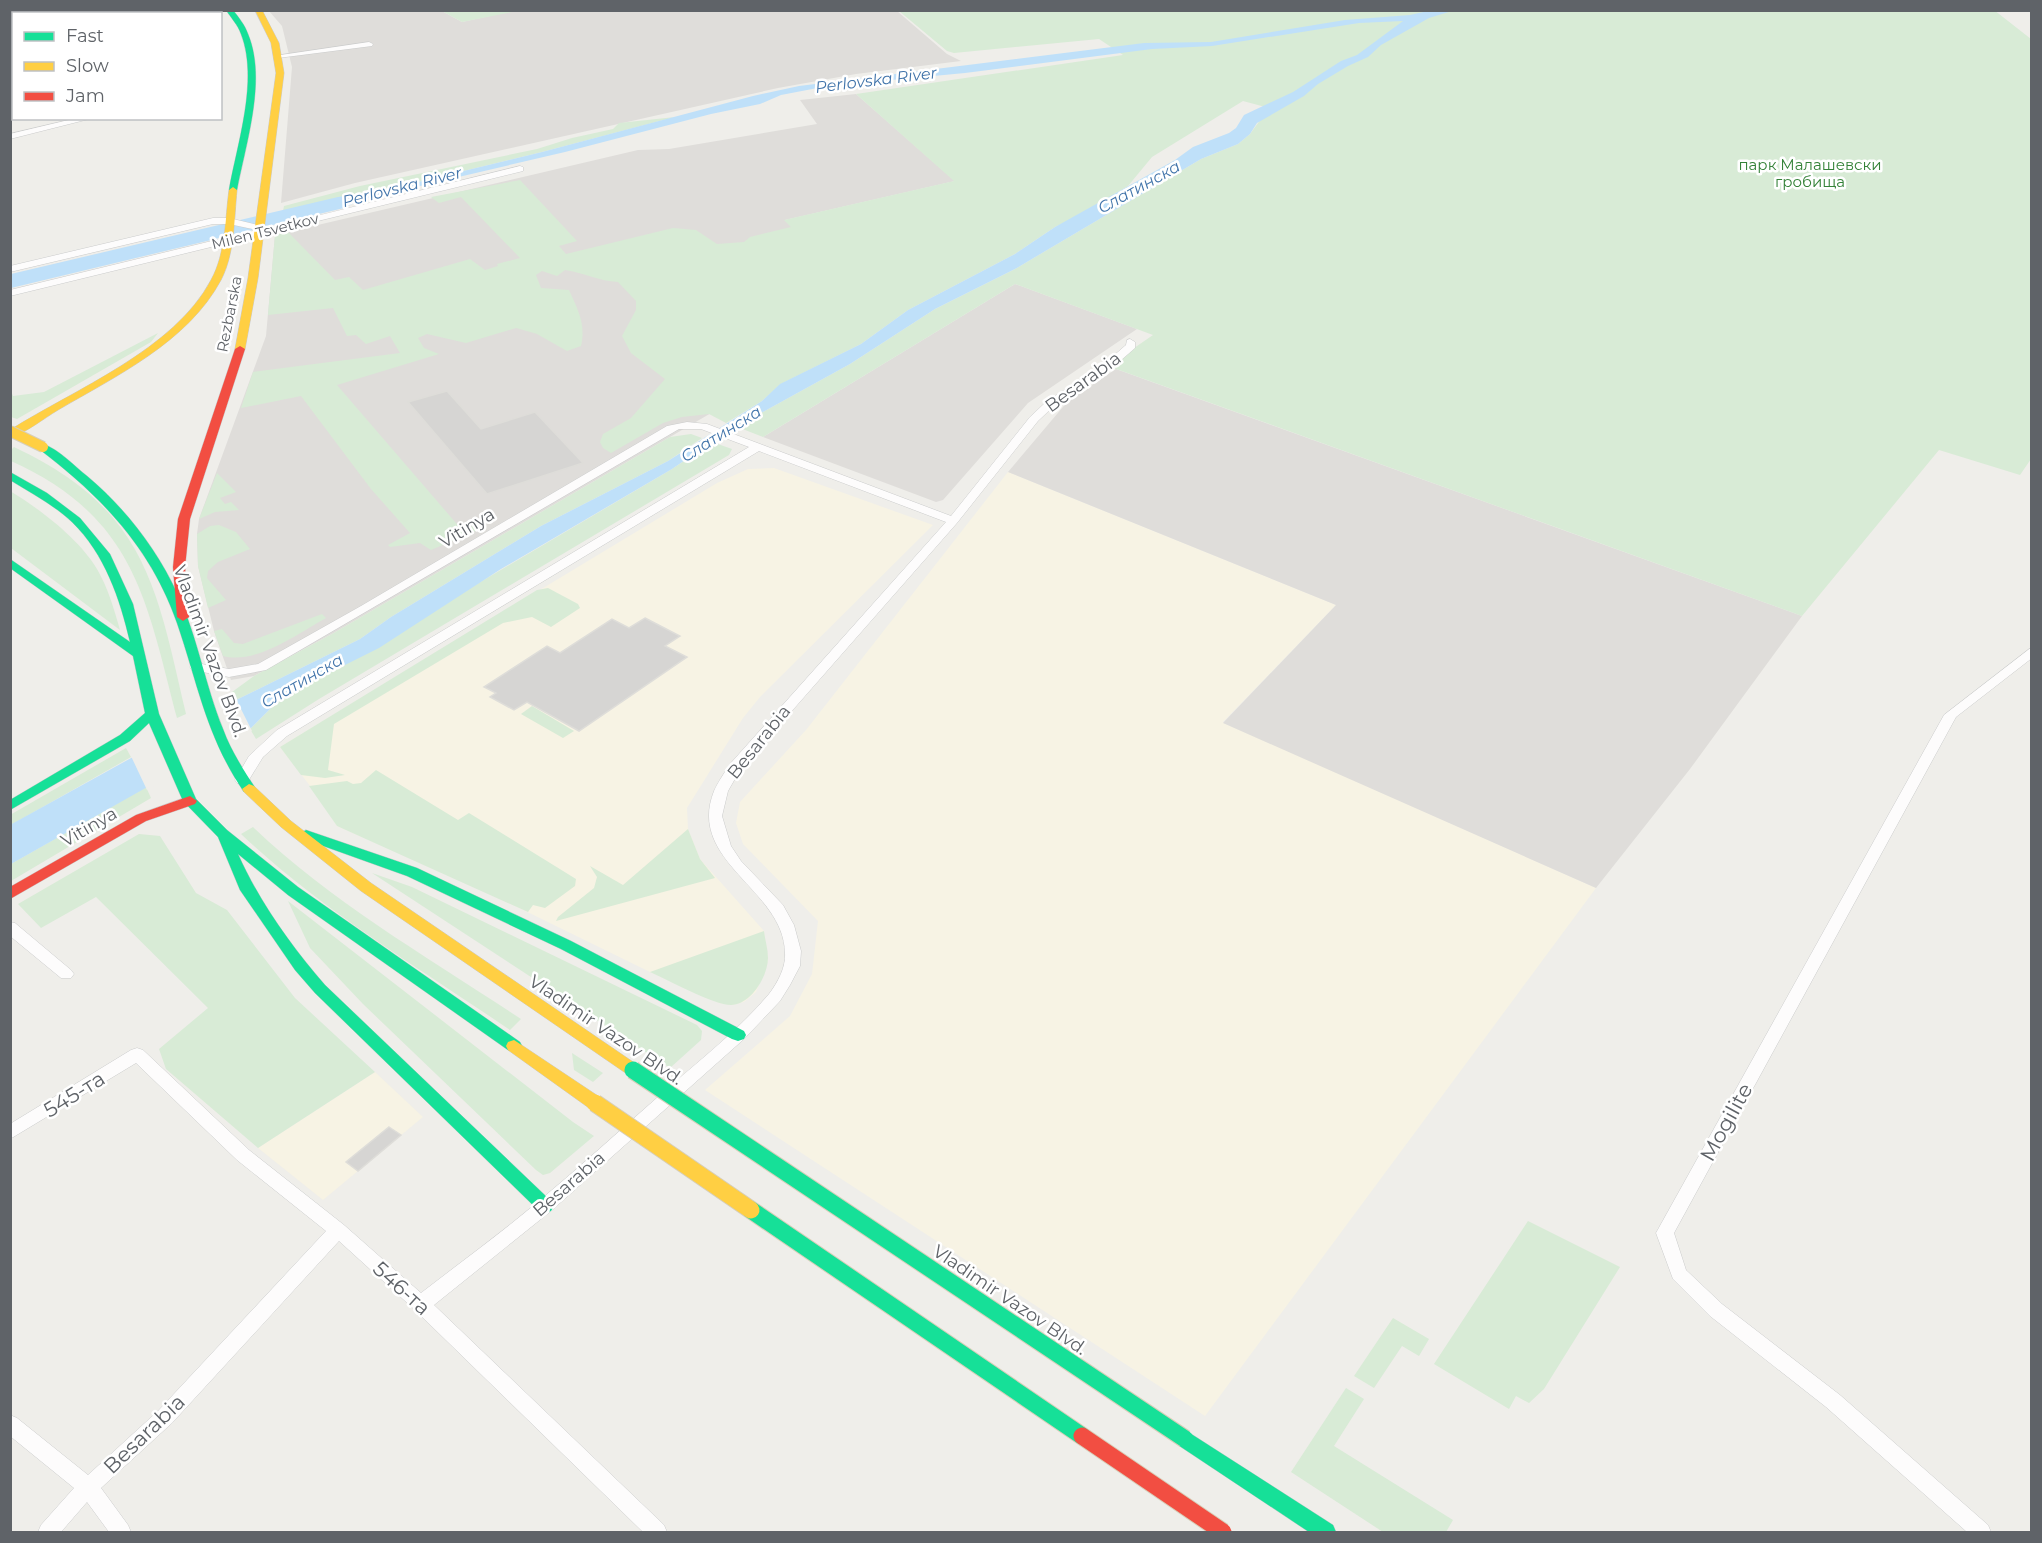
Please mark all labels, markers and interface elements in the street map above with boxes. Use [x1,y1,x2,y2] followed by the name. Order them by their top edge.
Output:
[12,12,222,120] legend
[66,25,104,47] text: Fast
[66,55,109,77] text: Slow
[814,63,938,97] water label: Perlovska River
[65,85,105,107] text: Jam
[1739,155,1882,191] park label: парк Малашевски гробища
[1095,157,1183,217] water label: Слатинска
[340,163,464,211] water label: Perlovska River
[209,208,321,253] street label: Milen Tsvetkov
[212,274,246,354] street label: Rezbarska
[1041,347,1125,417] street label: Besarabia
[677,402,765,466] water label: Слатинска
[435,503,499,553] street label: Vitinya
[169,562,251,740] street label: Vladimir Vazov Blvd.
[258,650,346,712] water label: Слатинска
[723,701,795,783] street label: Besarabia
[57,802,121,852] street label: Vitinya
[525,970,687,1090] street label: Vladimir Vazov Blvd.
[39,1066,109,1122] street label: 545-та
[1694,1079,1758,1165] street label: Mogilite
[528,1147,610,1221] street label: Besarabia
[929,1240,1091,1360] street label: Vladimir Vazov Blvd.
[368,1256,436,1320] street label: 546-та
[98,1389,190,1479] street label: Besarabia

